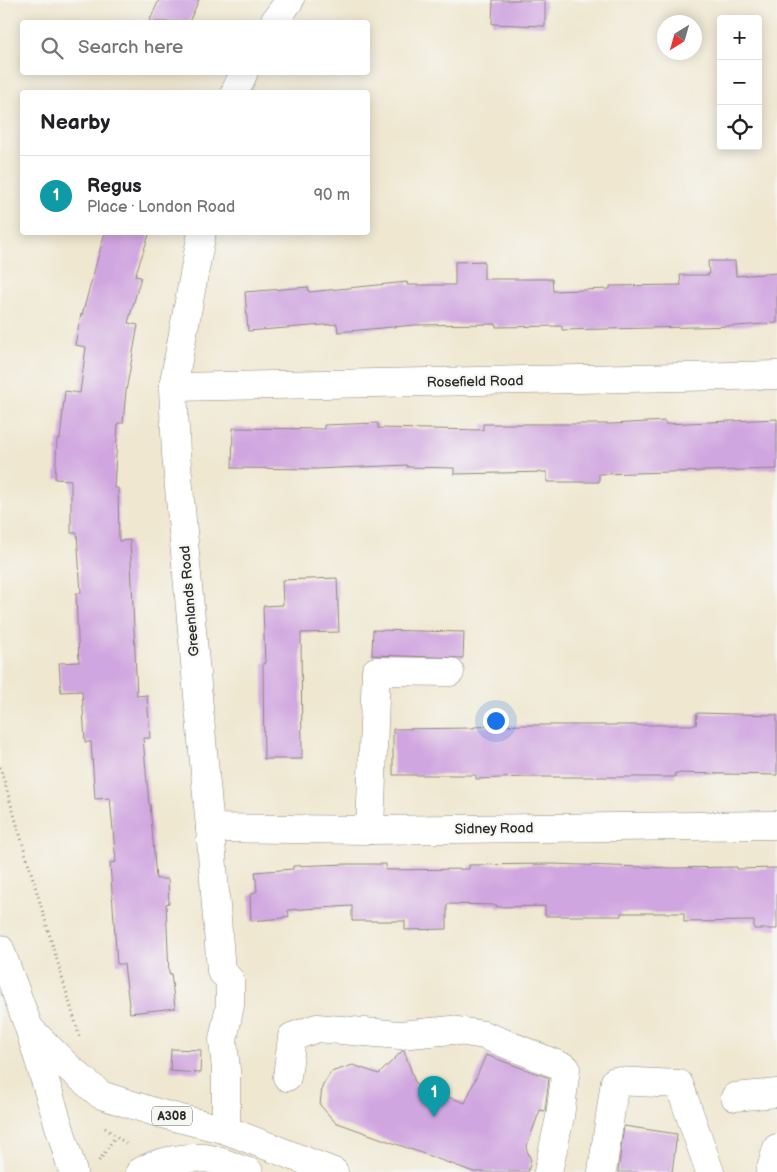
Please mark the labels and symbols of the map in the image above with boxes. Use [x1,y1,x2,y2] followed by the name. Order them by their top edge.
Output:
[657,15,702,60] north arrow
[426,372,524,391] street label: Rosefield Road
[176,545,203,657] street label: Greenlands Road
[483,708,509,734] your location
[454,819,534,838] street label: Sidney Road
[418,1076,450,1117] pin: 1
[152,1106,192,1126] road number: A308

